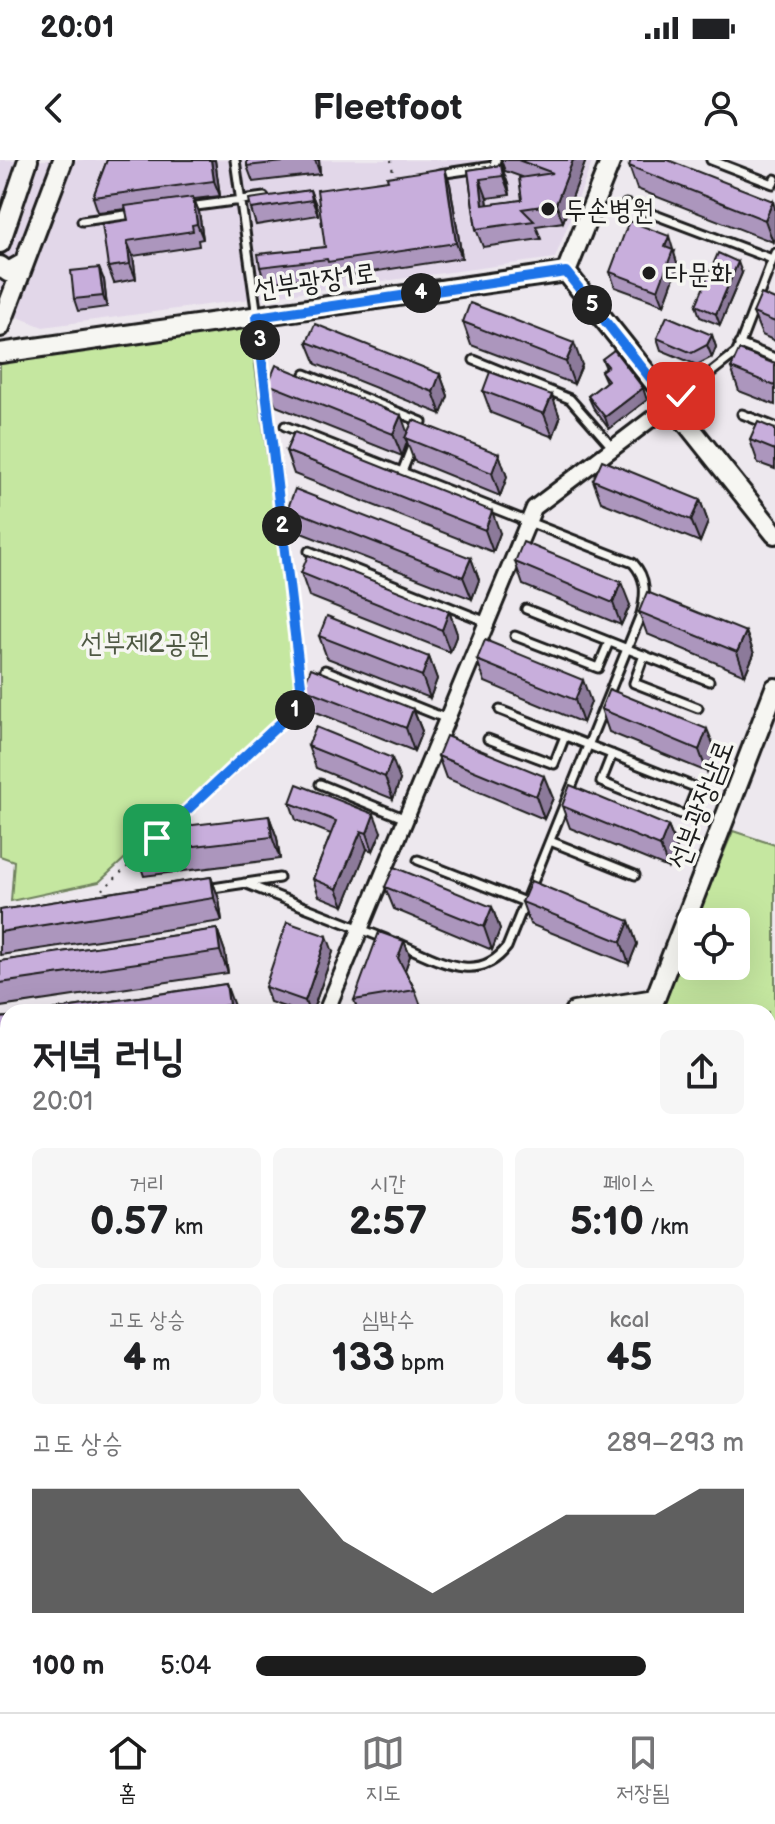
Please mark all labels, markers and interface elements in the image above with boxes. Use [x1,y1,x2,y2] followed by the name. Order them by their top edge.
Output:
[40,10,115,46] text: 20:01
[32,86,76,130] icon: back
[699,86,743,130] icon: person
[313,87,462,130] text: Fleetfoot
[564,194,654,227] place label: 두손병원
[539,200,557,218] marker: 두손병원
[252,257,379,306] street label: 선부광장1로
[665,258,733,291] place label: 다문화
[640,264,658,282] marker: 다문화
[401,273,441,313] pin: 4
[415,279,427,306] text: 4
[572,285,612,325] pin: 5
[586,291,598,318] text: 5
[240,320,280,360] pin: 3
[254,326,266,353] text: 3
[647,362,715,430] pin
[659,374,703,418] icon: check
[262,506,302,546] pin: 2
[275,512,289,539] text: 2
[80,627,210,660] park label: 선부제2공원
[275,690,315,730] pin: 1
[290,696,300,723] text: 1
[662,736,741,874] street label: 선부광장남로
[123,804,191,872] pin
[135,816,179,860] icon: arrive
[678,908,750,980] map controls
[678,908,750,980] button: locate
[32,1030,186,1083] text: 저녁 러닝
[660,1030,744,1114] button: share
[32,1087,93,1118] text: 20:01
[129,1171,164,1198] text: 거리
[370,1171,406,1198] text: 시간
[603,1171,656,1198] text: 페이스
[90,1198,169,1246] text: 0.57
[349,1198,427,1246] text: 2:57
[570,1198,644,1246] text: 5:10
[169,1214,204,1241] text: km
[644,1214,689,1241] text: /km
[108,1307,185,1334] text: 고도 상승
[361,1307,415,1334] text: 심박수
[610,1307,649,1334] text: kcal
[123,1334,146,1382] text: 4
[332,1334,395,1382] text: 133
[606,1334,653,1382] text: 45
[146,1350,171,1377] text: m
[395,1350,444,1377] text: bpm
[606,1428,744,1459] text: 289–293 m
[32,1429,123,1460] text: 고도 상승
[32,1651,105,1682] text: 100 m
[160,1651,211,1682] text: 5:04
[106,1731,150,1807] tab: 홈
[361,1731,405,1807] tab: 지도
[616,1731,669,1807] tab: 저장됨

